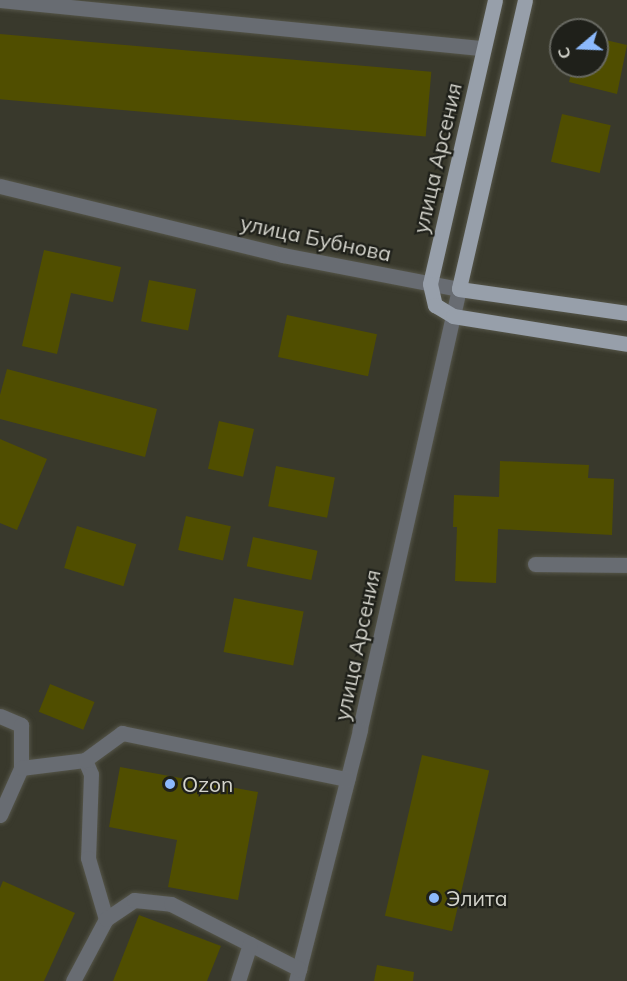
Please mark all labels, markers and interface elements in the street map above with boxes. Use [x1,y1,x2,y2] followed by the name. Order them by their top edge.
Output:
[549,18,609,78] north arrow
[553,45,575,62] text: С
[407,80,467,236] street label: улица Арсения
[238,210,394,266] street label: улица Бубнова
[329,567,385,723] street label: улица Арсения
[182,771,233,797] place label: Ozon
[163,777,177,791] marker: Ozon
[446,885,507,911] place label: Элита
[427,891,441,905] marker: Элита

